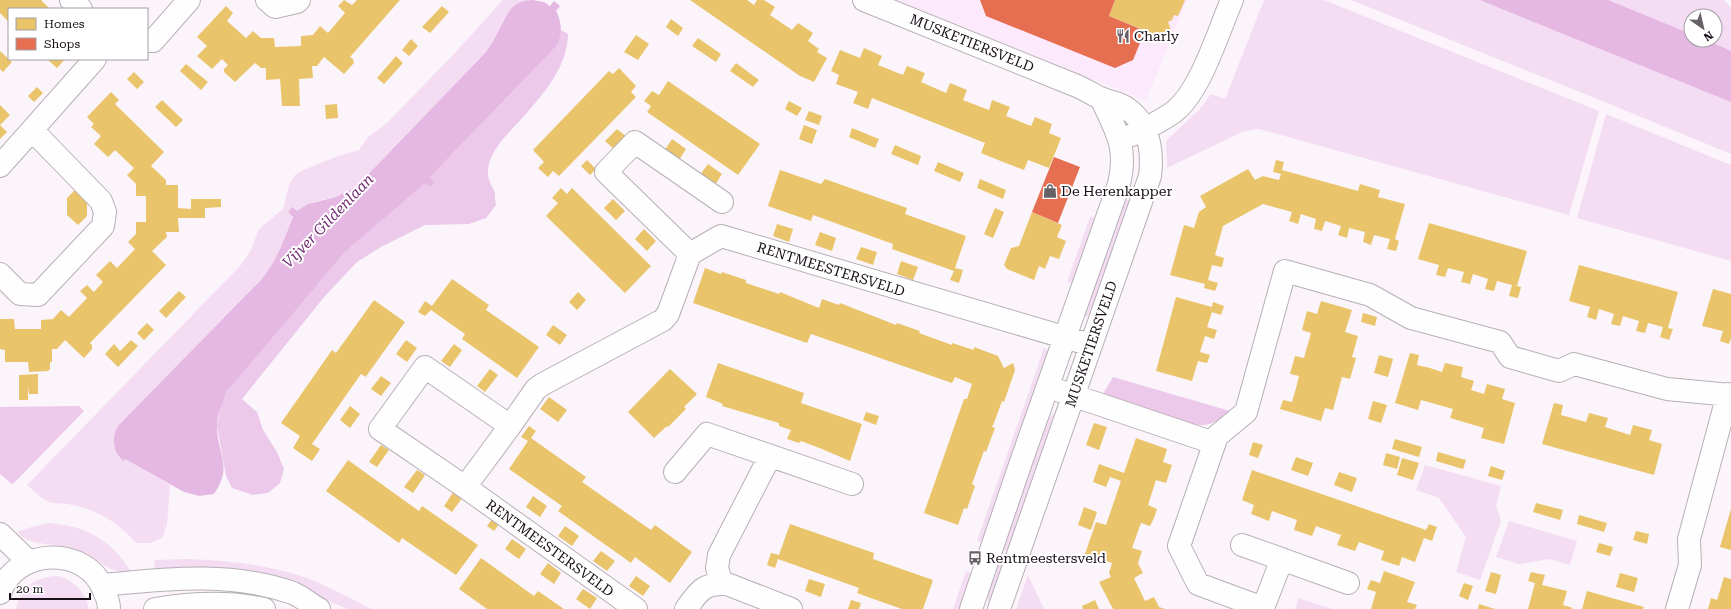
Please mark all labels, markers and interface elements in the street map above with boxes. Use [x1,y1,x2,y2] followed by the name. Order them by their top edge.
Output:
[8,8,148,60] legend
[1683,8,1723,48] north arrow
[908,11,1037,75] street label: MUSKETIERSVELD
[44,17,85,31] text: Homes
[1115,28,1131,44] restaurant icon: Charly
[1134,28,1180,44] place label: Charly
[1701,28,1715,44] text: N
[44,37,80,51] text: Shops
[279,170,377,272] water label: Vijver Gildenlaan
[1042,183,1058,199] shop icon: De Herenkapper
[1061,183,1172,199] place label: De Herenkapper
[755,239,907,299] street label: RENTMEESTERSVELD
[1062,279,1120,409] street label: MUSKETIERSVELD
[483,496,617,600] street label: RENTMEESTERSVELD
[967,550,983,566] bus stop icon: Rentmeestersveld
[986,550,1106,566] place label: Rentmeestersveld
[10,575,90,601] scale bar
[16,582,43,596] text: 20 m

